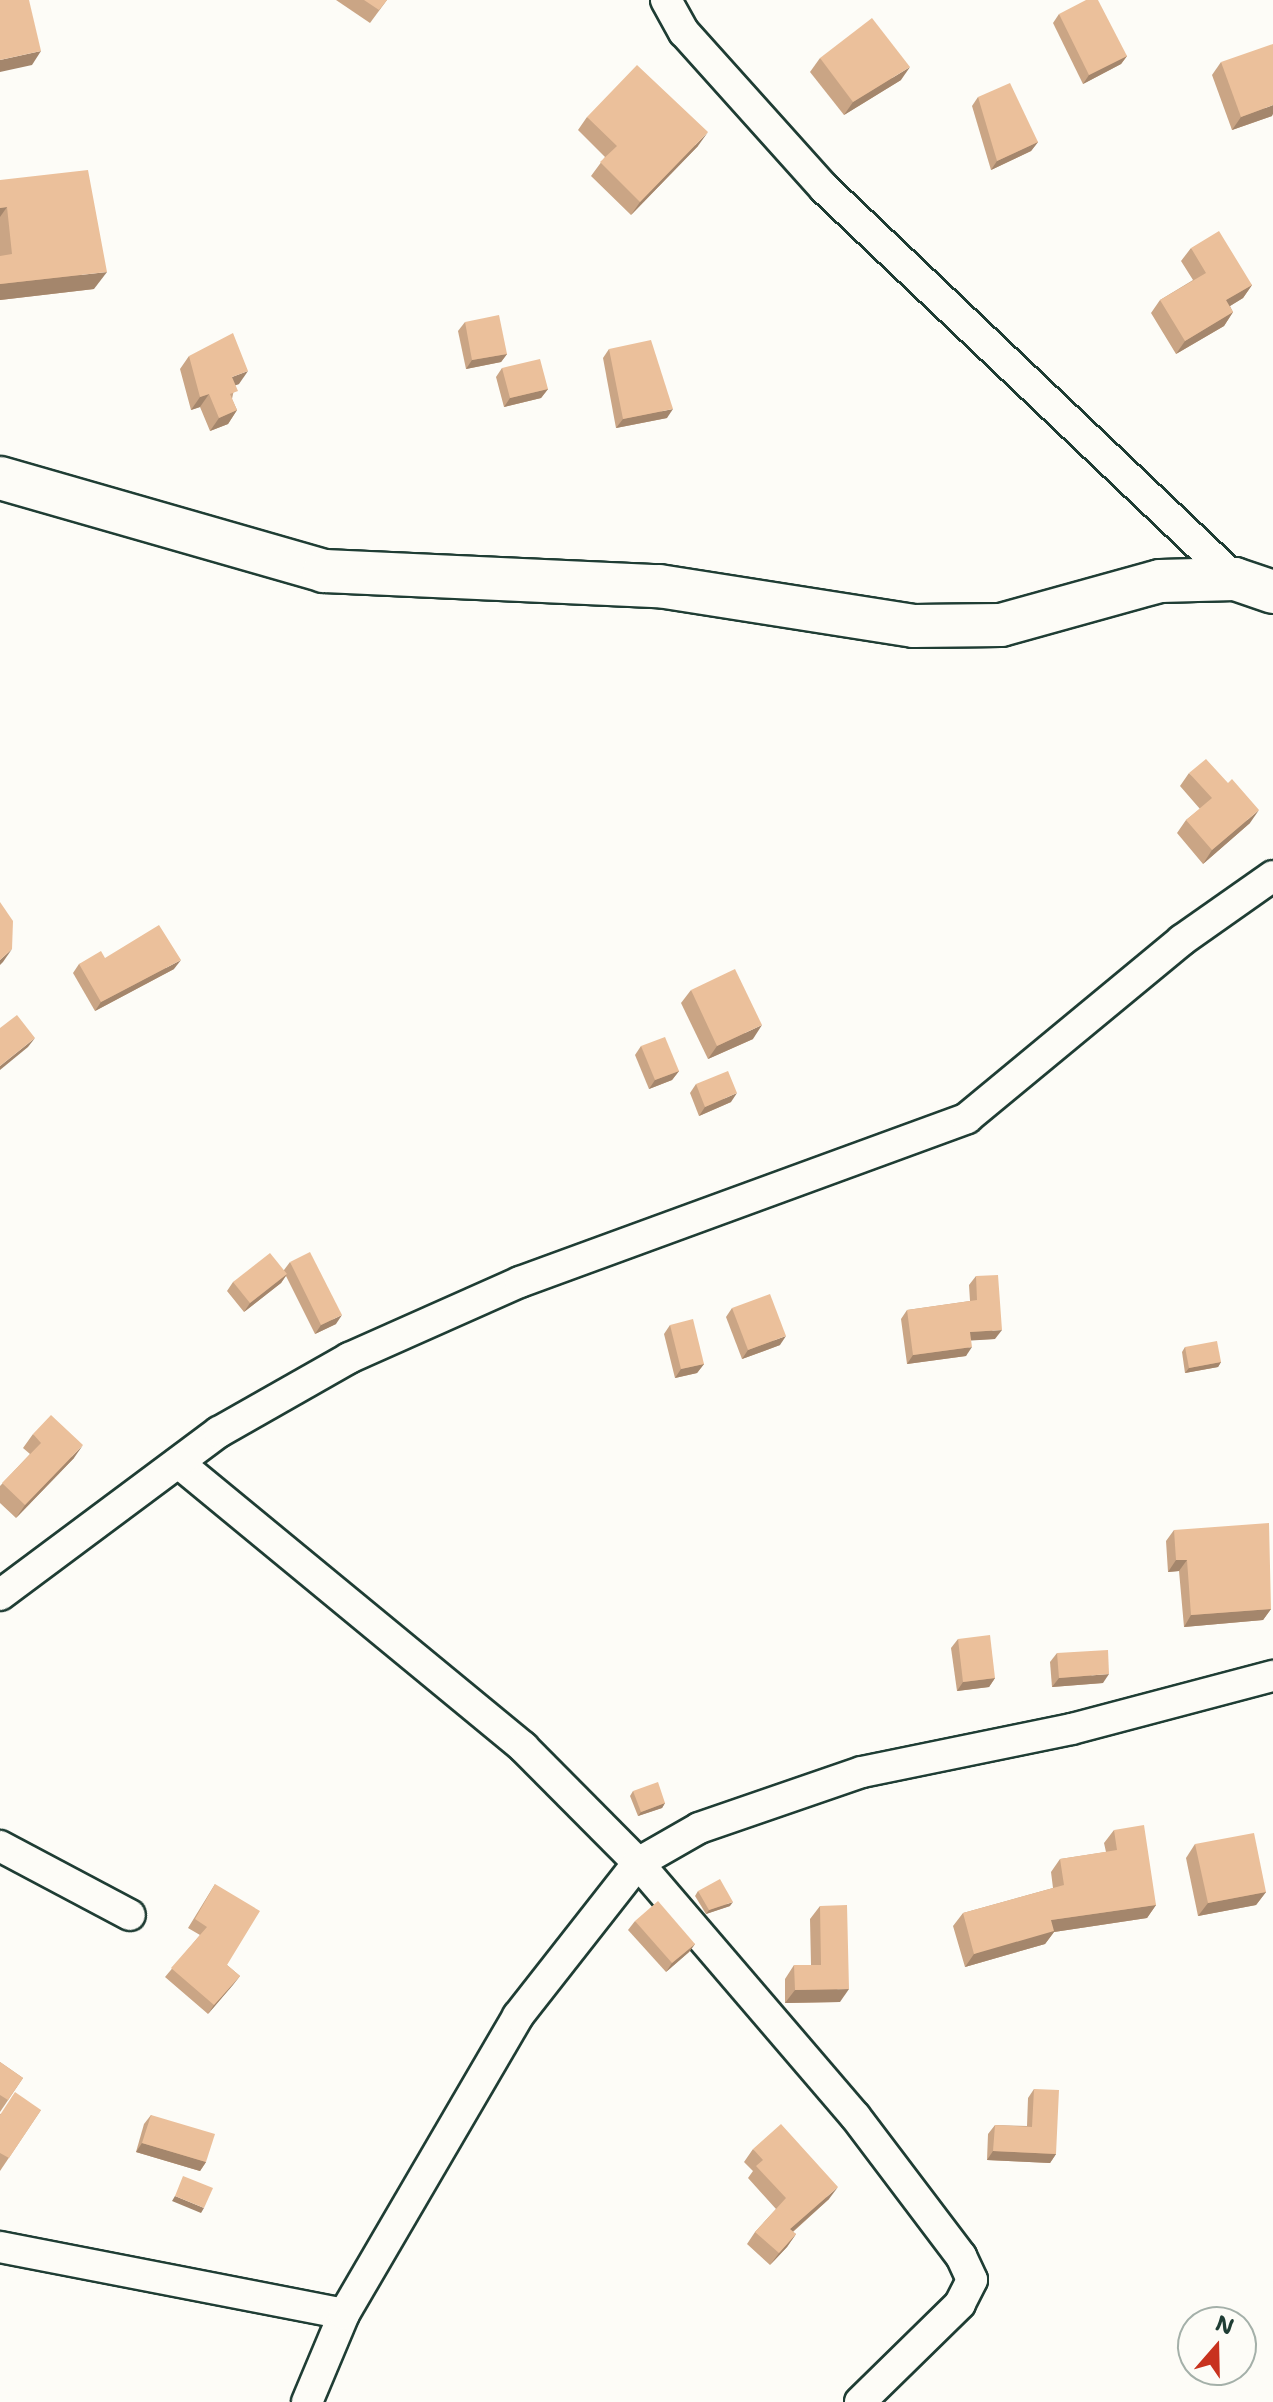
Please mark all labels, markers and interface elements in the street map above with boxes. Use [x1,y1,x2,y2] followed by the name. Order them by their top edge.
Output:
[1177,2306,1257,2386] north arrow
[1212,2308,1238,2341] text: N

